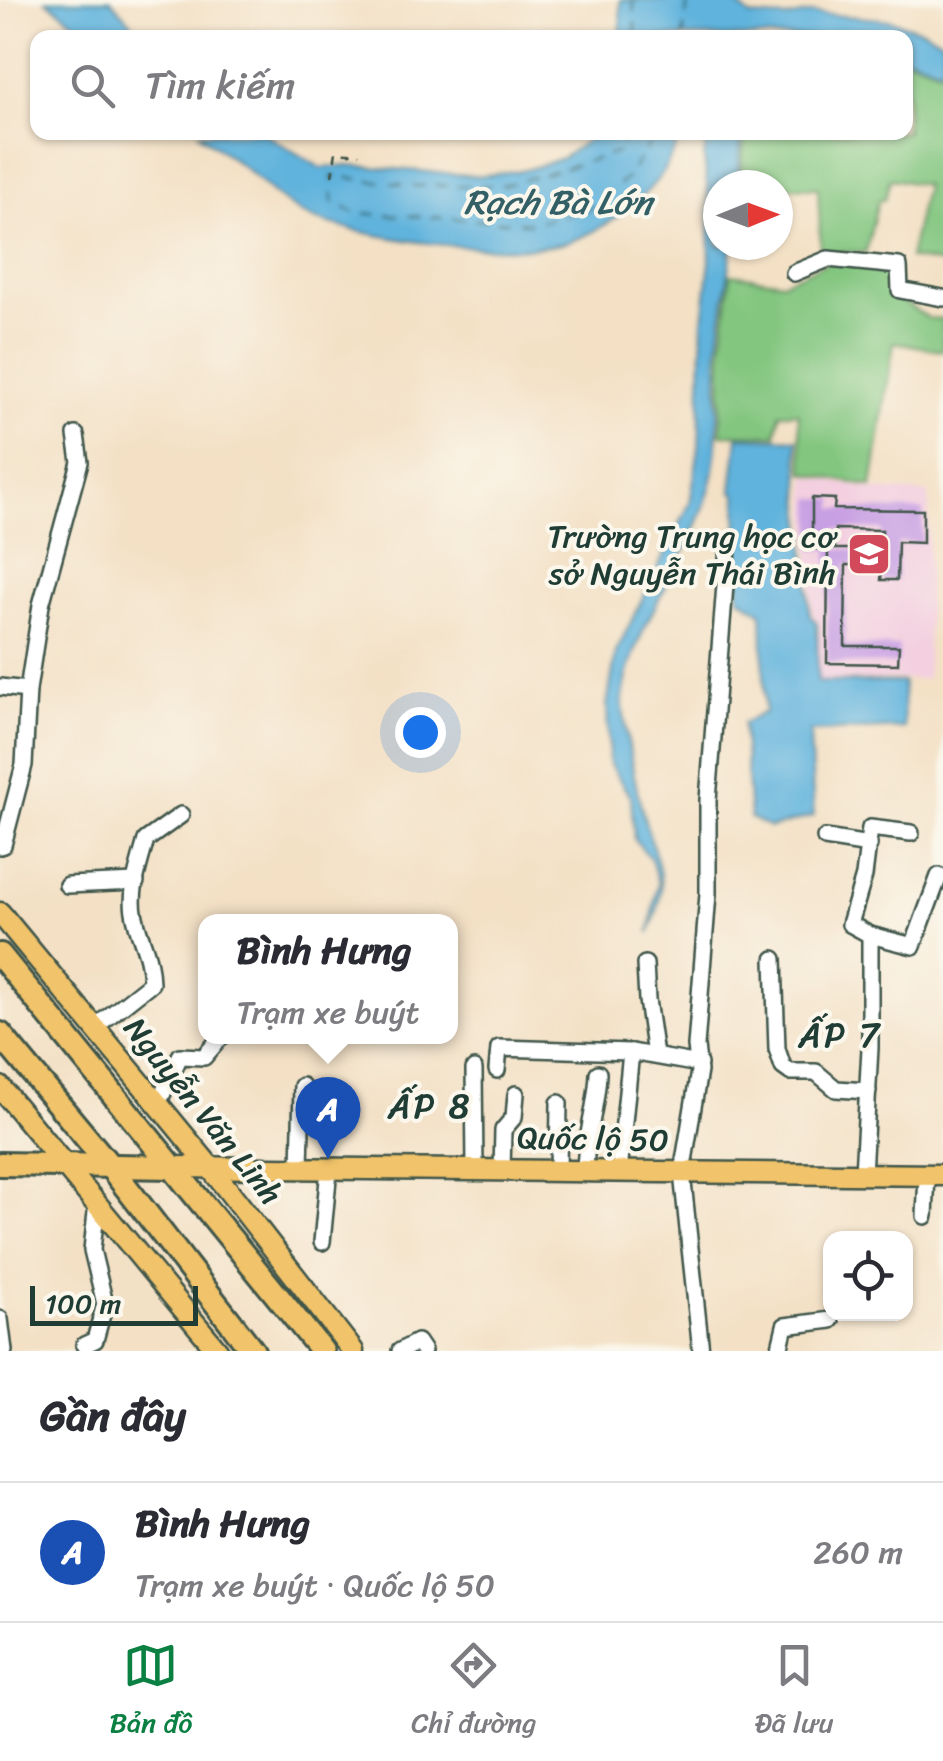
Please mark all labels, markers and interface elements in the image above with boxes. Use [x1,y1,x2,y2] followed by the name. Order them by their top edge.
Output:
[30,30,913,140] search box
[145,52,295,119] text: Tìm kiếm
[65,58,120,113] icon: search
[703,170,793,260] north arrow
[464,171,655,233] water label: Rạch Bà Lớn
[547,508,838,602] place label: Trường Trung học cơ sở Nguyễn Thái Bình
[846,531,892,577] school or university icon: Trường Trung học cơ sở Nguyễn Thái Bình
[395,707,446,758] your location
[198,914,458,1044] popup
[237,917,412,984] text: Bình Hưng
[237,984,419,1041] text: Trạm xe buýt
[108,1004,298,1218] street label: Nguyễn Văn Linh
[797,1004,882,1066] district label: ẤP 7
[387,1075,472,1137] district label: ẤP 8
[296,1076,360,1159] pin: A
[517,1109,669,1169] street label: Quốc lộ 50
[823,1231,913,1321] map controls
[823,1231,913,1321] button: locate
[45,1279,121,1328] text: 100 m
[30,1281,198,1326] scale bar
[40,1379,186,1453] text: Gần đây
[135,1490,310,1557] text: Bình Hưng
[62,1524,83,1581] text: A
[813,1524,903,1581] text: 260 m
[135,1557,495,1614] text: Trạm xe buýt · Quốc lộ 50
[109,1638,192,1747] tab: Bản đồ
[411,1638,536,1747] tab: Chỉ đường
[755,1638,834,1747] tab: Đã lưu

